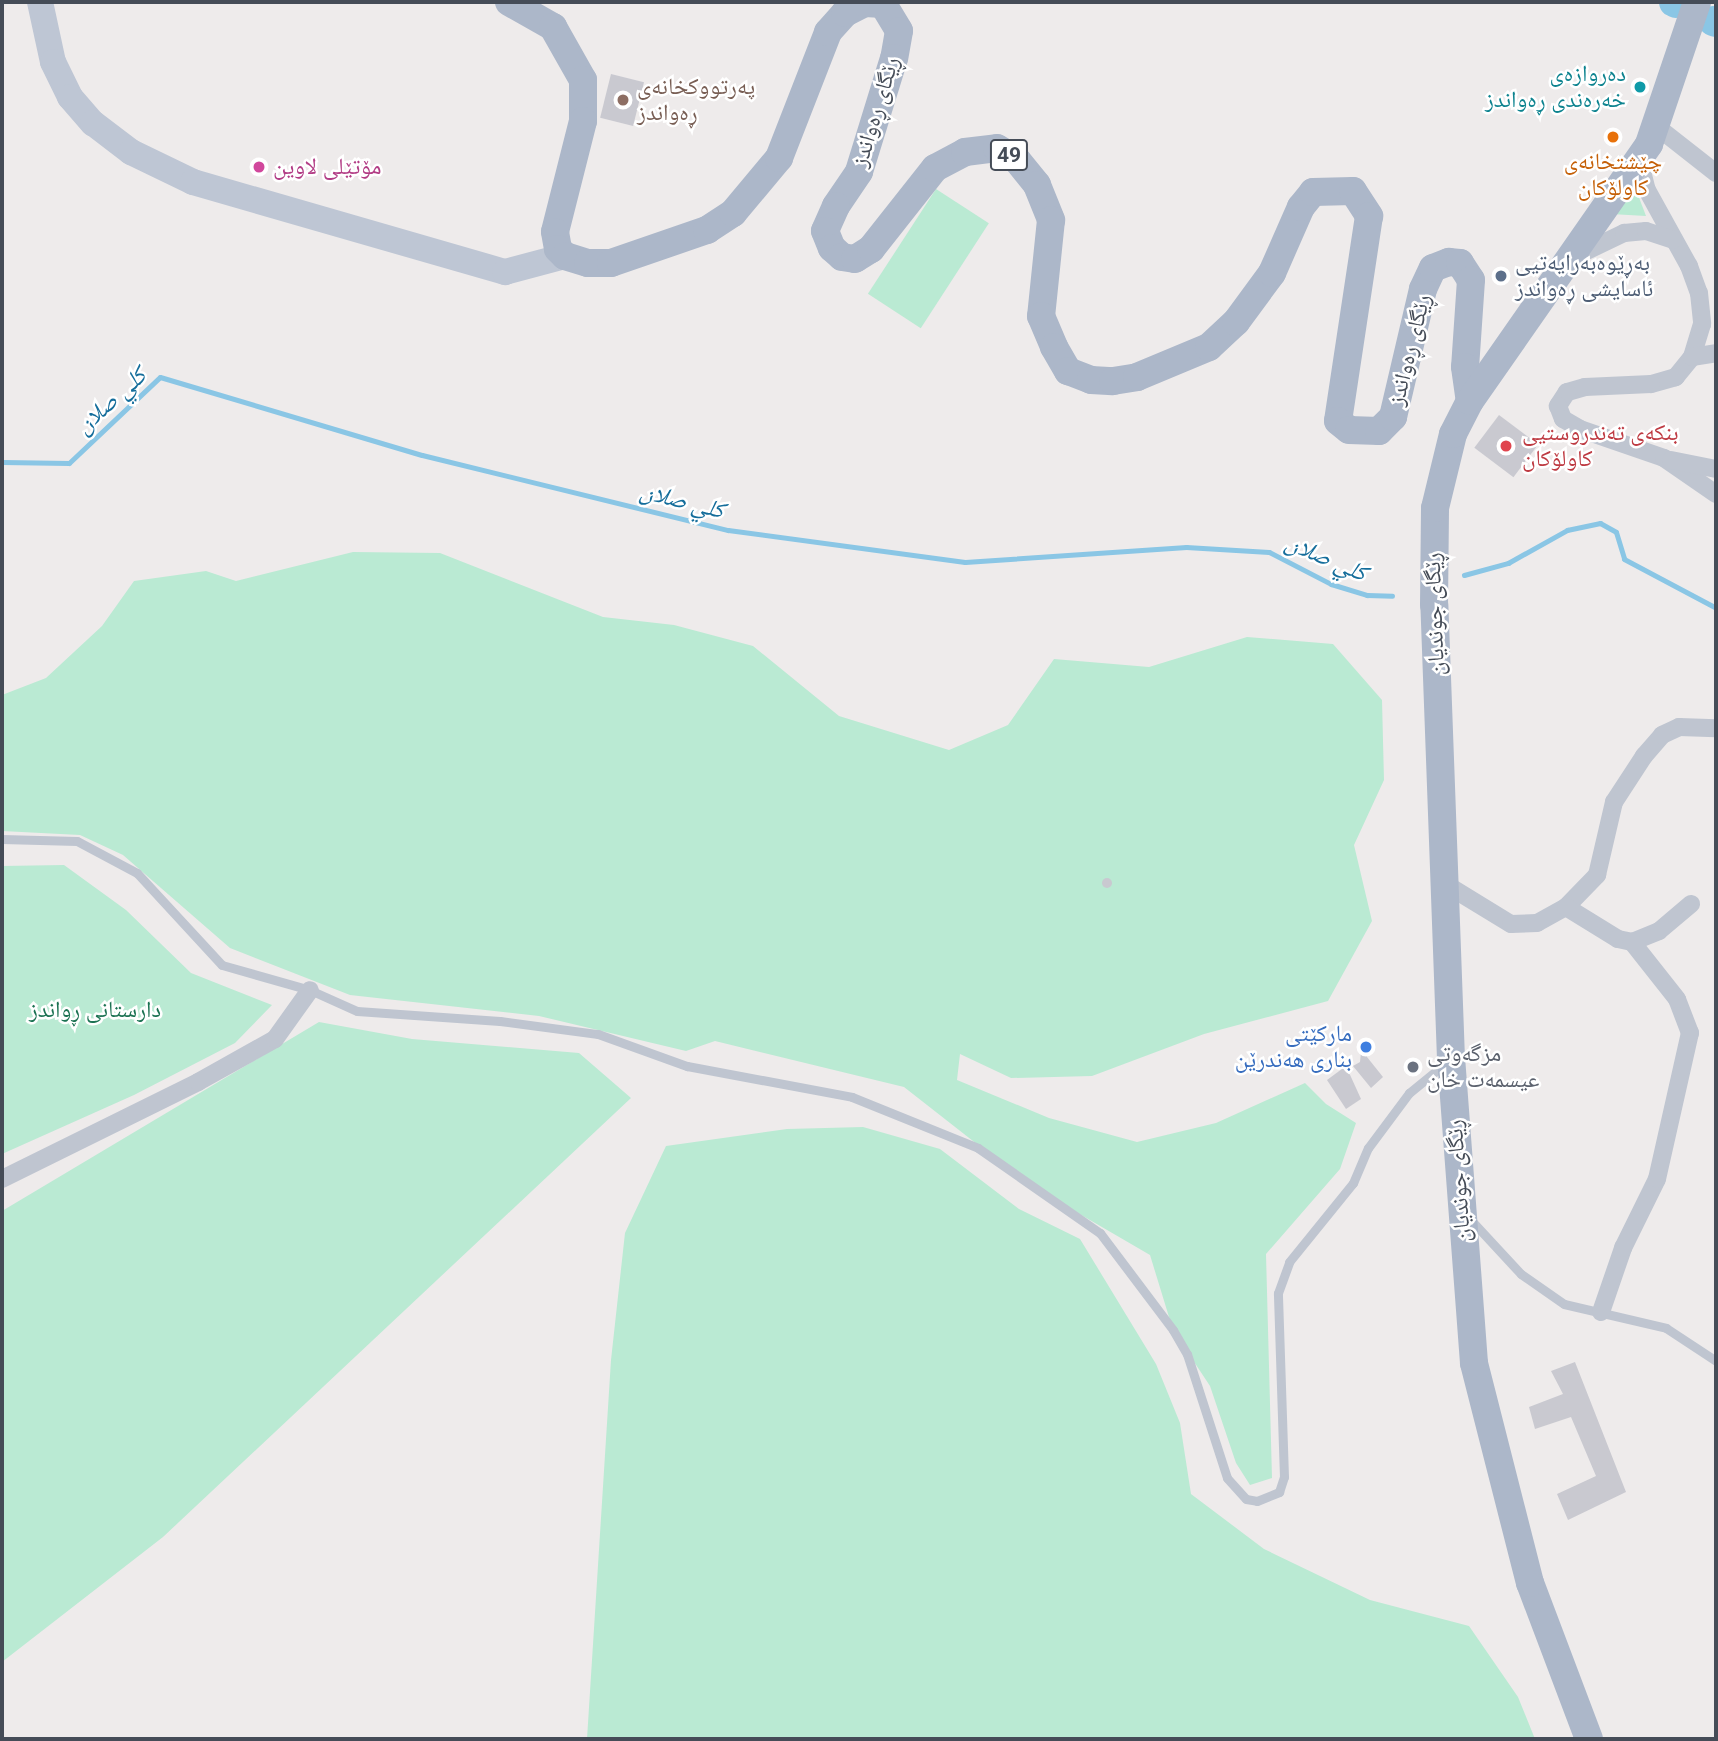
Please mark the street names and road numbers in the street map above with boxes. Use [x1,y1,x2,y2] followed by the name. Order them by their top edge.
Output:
[846,54,906,170] street label: ڕێگای ڕەواندز
[990,138,1028,172] road number: 49
[1383,292,1437,408] street label: ڕێگای ڕەواندز
[1419,552,1451,676] street label: ڕێگای جوندیان
[1441,1119,1477,1243] street label: ڕێگای جوندیان

